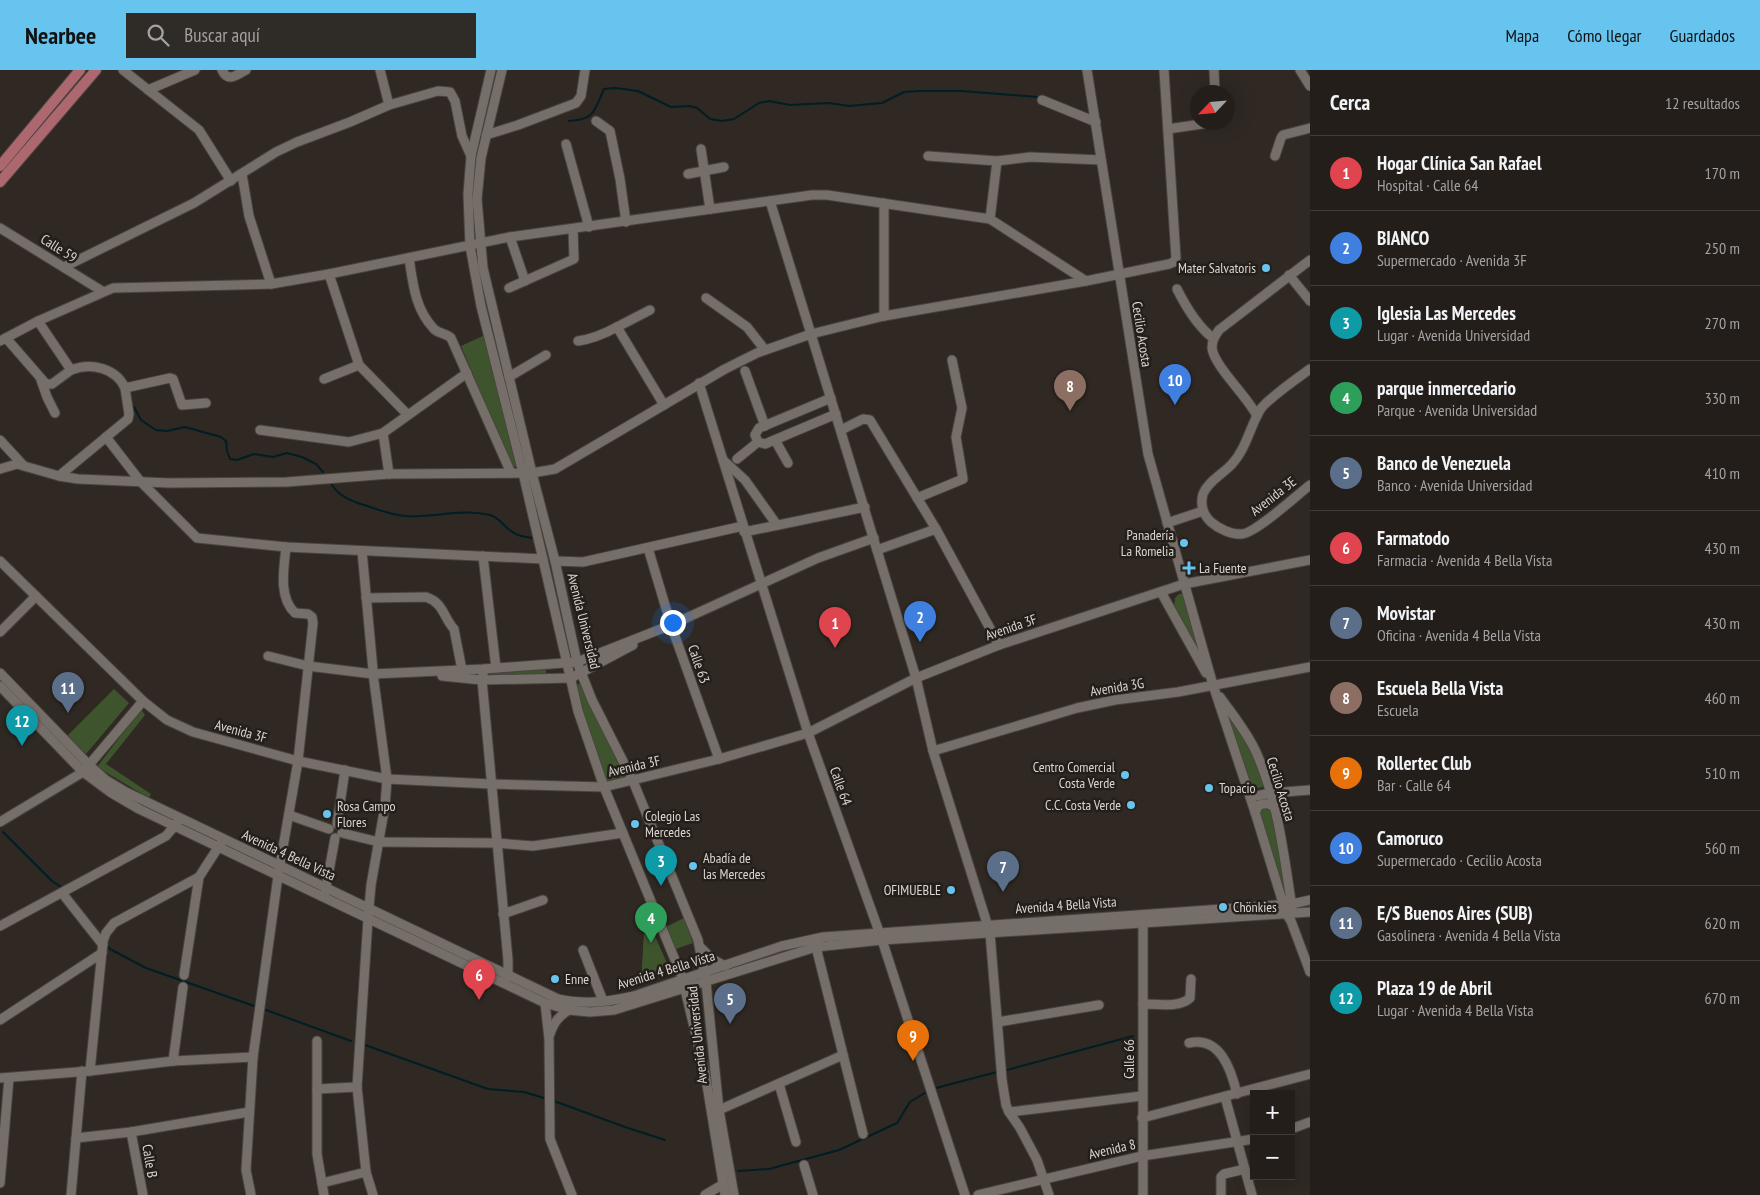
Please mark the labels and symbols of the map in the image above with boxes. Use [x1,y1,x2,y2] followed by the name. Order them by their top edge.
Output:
[1190,85,1235,130] north arrow
[37,230,81,266] street label: Calle 59
[1178,259,1256,277] place label: Mater Salvatoris
[1260,262,1272,274] marker: Mater Salvatoris
[1128,300,1156,368] street label: Cecilio Acosta
[1159,364,1191,405] pin: 10
[1054,370,1086,411] pin: 8
[1246,472,1300,520] street label: Avenida 3E
[1121,526,1174,560] place label: Panadería La Romelia
[1178,537,1190,549] marker: Panadería La Romelia
[1199,559,1247,577] place label: La Fuente
[1183,562,1195,574] marker: La Fuente
[563,571,605,671] street label: Avenida Universidad
[904,601,936,642] pin: 2
[819,607,851,648] pin: 1
[660,610,686,636] your location
[983,610,1039,644] street label: Avenida 3F
[684,642,714,686] street label: Calle 63
[52,672,84,713] pin: 11
[1089,674,1145,700] street label: Avenida 3G
[6,705,38,746] pin: 12
[213,715,269,747] street label: Avenida 3F
[606,751,662,781] street label: Avenida 3F
[1263,755,1299,823] street label: Cecilio Acosta
[1033,758,1116,792] place label: Centro Comercial Costa Verde
[826,764,856,808] street label: Calle 64
[1119,769,1131,781] marker: Centro Comercial Costa Verde
[1219,779,1256,797] place label: Topacio
[1203,782,1215,794] marker: Topacio
[1045,796,1121,814] place label: C.C. Costa Verde
[337,797,396,831] place label: Rosa Campo Flores
[1125,799,1137,811] marker: C.C. Costa Verde
[645,807,700,841] place label: Colegio Las Mercedes
[321,808,333,820] marker: Rosa Campo Flores
[629,818,641,830] marker: Colegio Las Mercedes
[239,825,339,885] street label: Avenida 4 Bella Vista
[645,845,677,886] pin: 3
[703,849,765,883] place label: Abadía de las Mercedes
[987,851,1019,892] pin: 7
[687,860,699,872] marker: Abadía de las Mercedes
[884,881,941,899] place label: OFIMUEBLE
[945,884,957,896] marker: OFIMUEBLE
[1015,892,1117,918] street label: Avenida 4 Bella Vista
[1233,898,1277,916] place label: Chönkies
[1217,901,1229,913] marker: Chönkies
[635,902,667,943] pin: 4
[615,947,717,993] street label: Avenida 4 Bella Vista
[463,959,495,1000] pin: 6
[565,970,589,988] place label: Enne
[549,973,561,985] marker: Enne
[714,983,746,1024] pin: 5
[683,985,711,1085] street label: Avenida Universidad
[897,1020,929,1061] pin: 9
[1120,1039,1138,1079] street label: Calle 66
[1087,1135,1137,1163] street label: Avenida 8
[138,1143,162,1179] street label: Calle B

